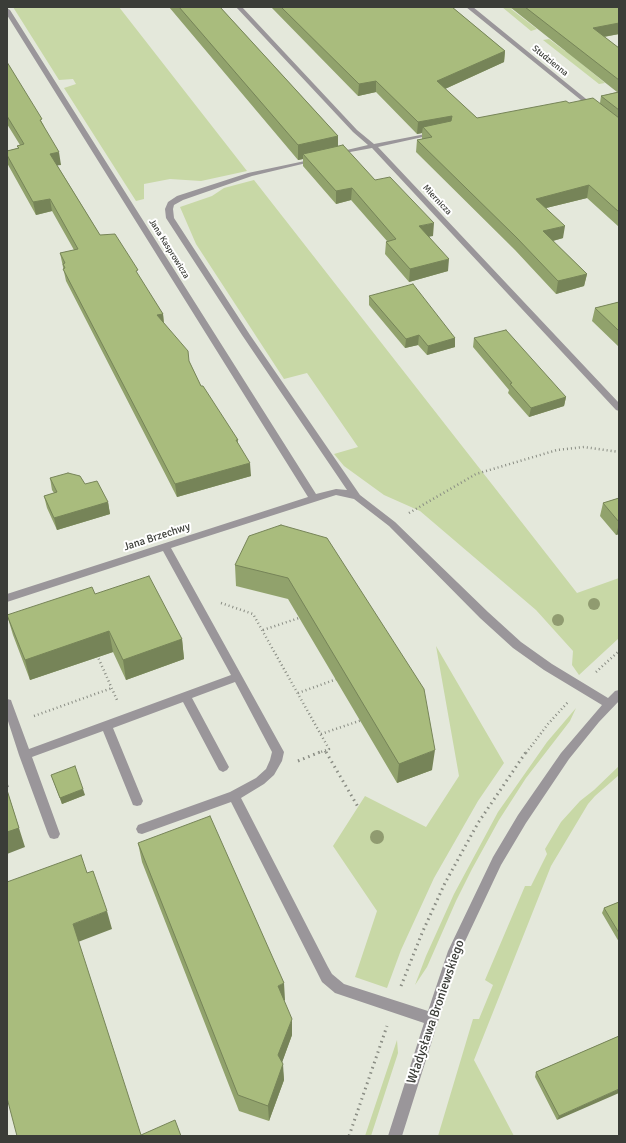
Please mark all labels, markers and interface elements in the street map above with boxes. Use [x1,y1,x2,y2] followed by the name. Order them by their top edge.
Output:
[530,43,570,79] street label: Studzienna
[420,183,454,217] street label: Miernicza
[146,217,192,281] street label: Jana Kasprowicza
[122,520,192,554] street label: Jana Brzechwy
[404,938,468,1086] street label: Władysława Broniewskiego

